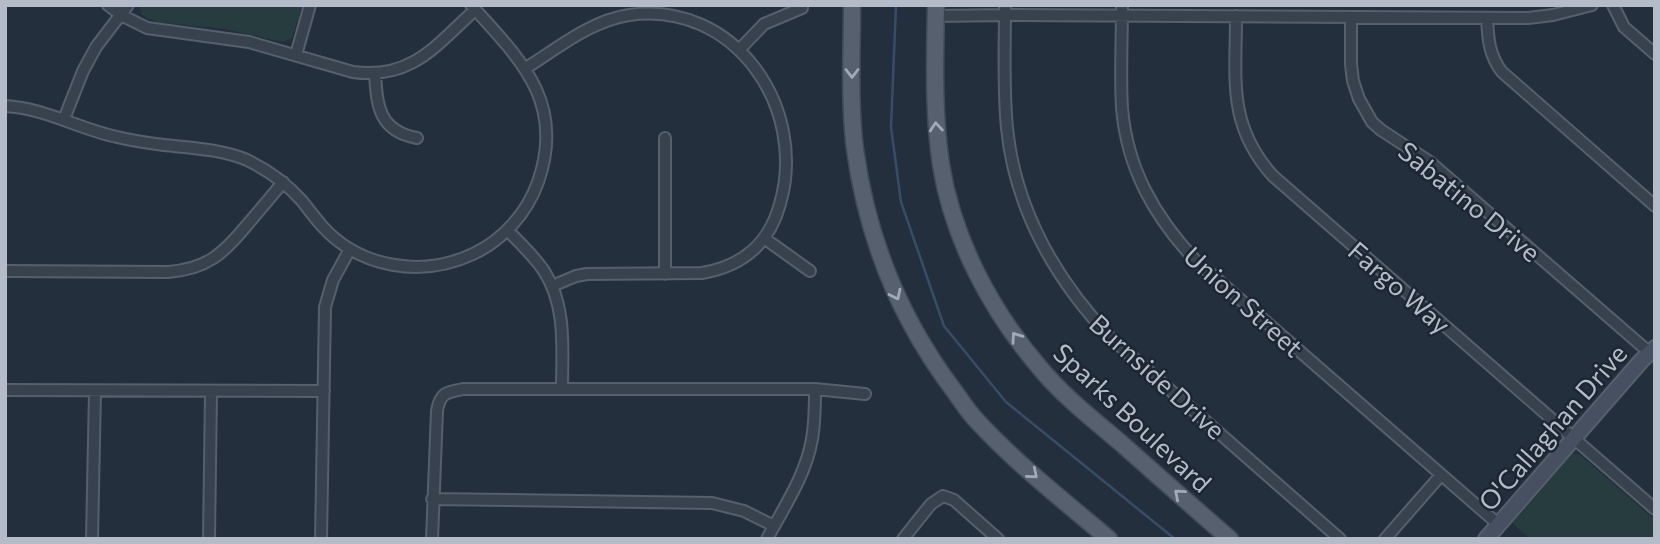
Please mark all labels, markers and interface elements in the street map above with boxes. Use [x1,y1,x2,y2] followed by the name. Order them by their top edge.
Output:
[844,69,860,79] one-way arrow
[929,121,944,132] one-way arrow
[1393,134,1547,268] street label: Sabatino Drive
[1343,234,1457,340] street label: Fargo Way
[1178,239,1310,363] street label: Union Street
[888,287,902,300] one-way arrow
[1084,307,1232,445] street label: Burnside Drive
[1012,332,1024,345] one-way arrow
[1048,336,1218,498] street label: Sparks Boulevard
[1471,338,1633,516] street label: O'Callaghan Drive
[1024,466,1037,478] one-way arrow
[1174,490,1187,502] one-way arrow

